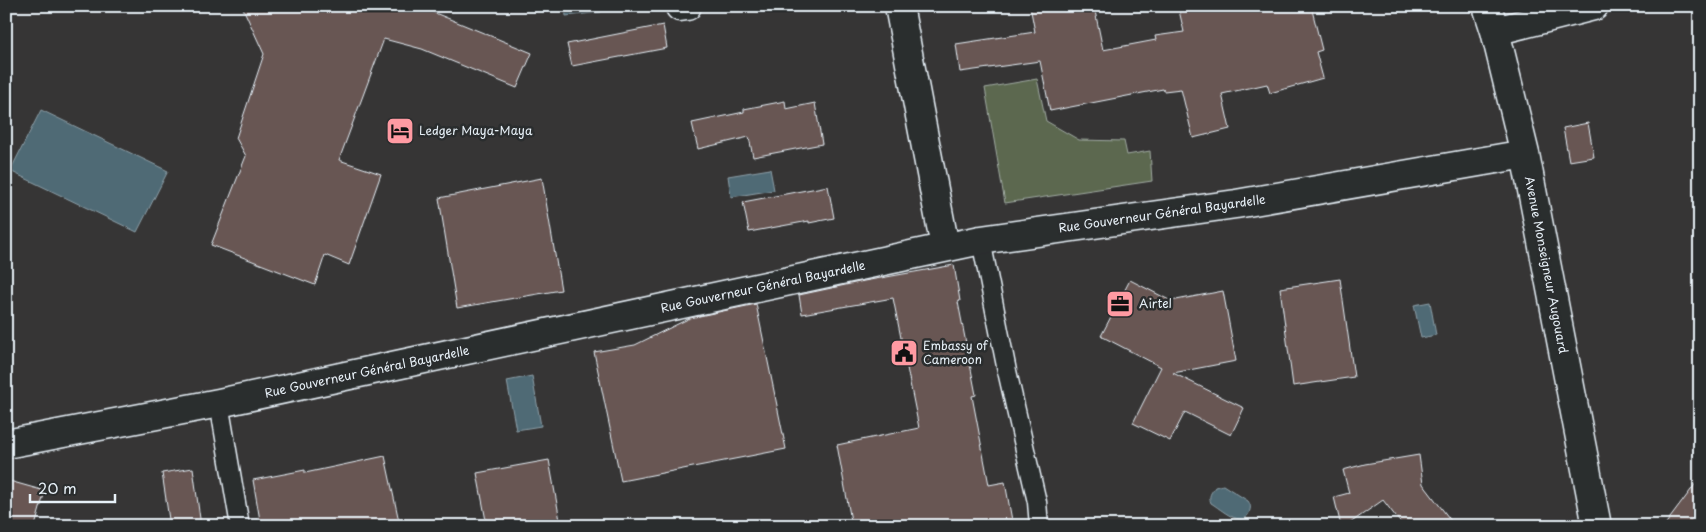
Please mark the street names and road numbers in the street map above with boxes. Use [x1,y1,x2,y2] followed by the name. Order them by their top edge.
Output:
[1521,175,1573,356] street label: Avenue Monseigneur Augouard
[1057,189,1267,236] street label: Rue Gouverneur Général Bayardelle
[659,255,867,317] street label: Rue Gouverneur Général Bayardelle
[263,340,471,402] street label: Rue Gouverneur Général Bayardelle

